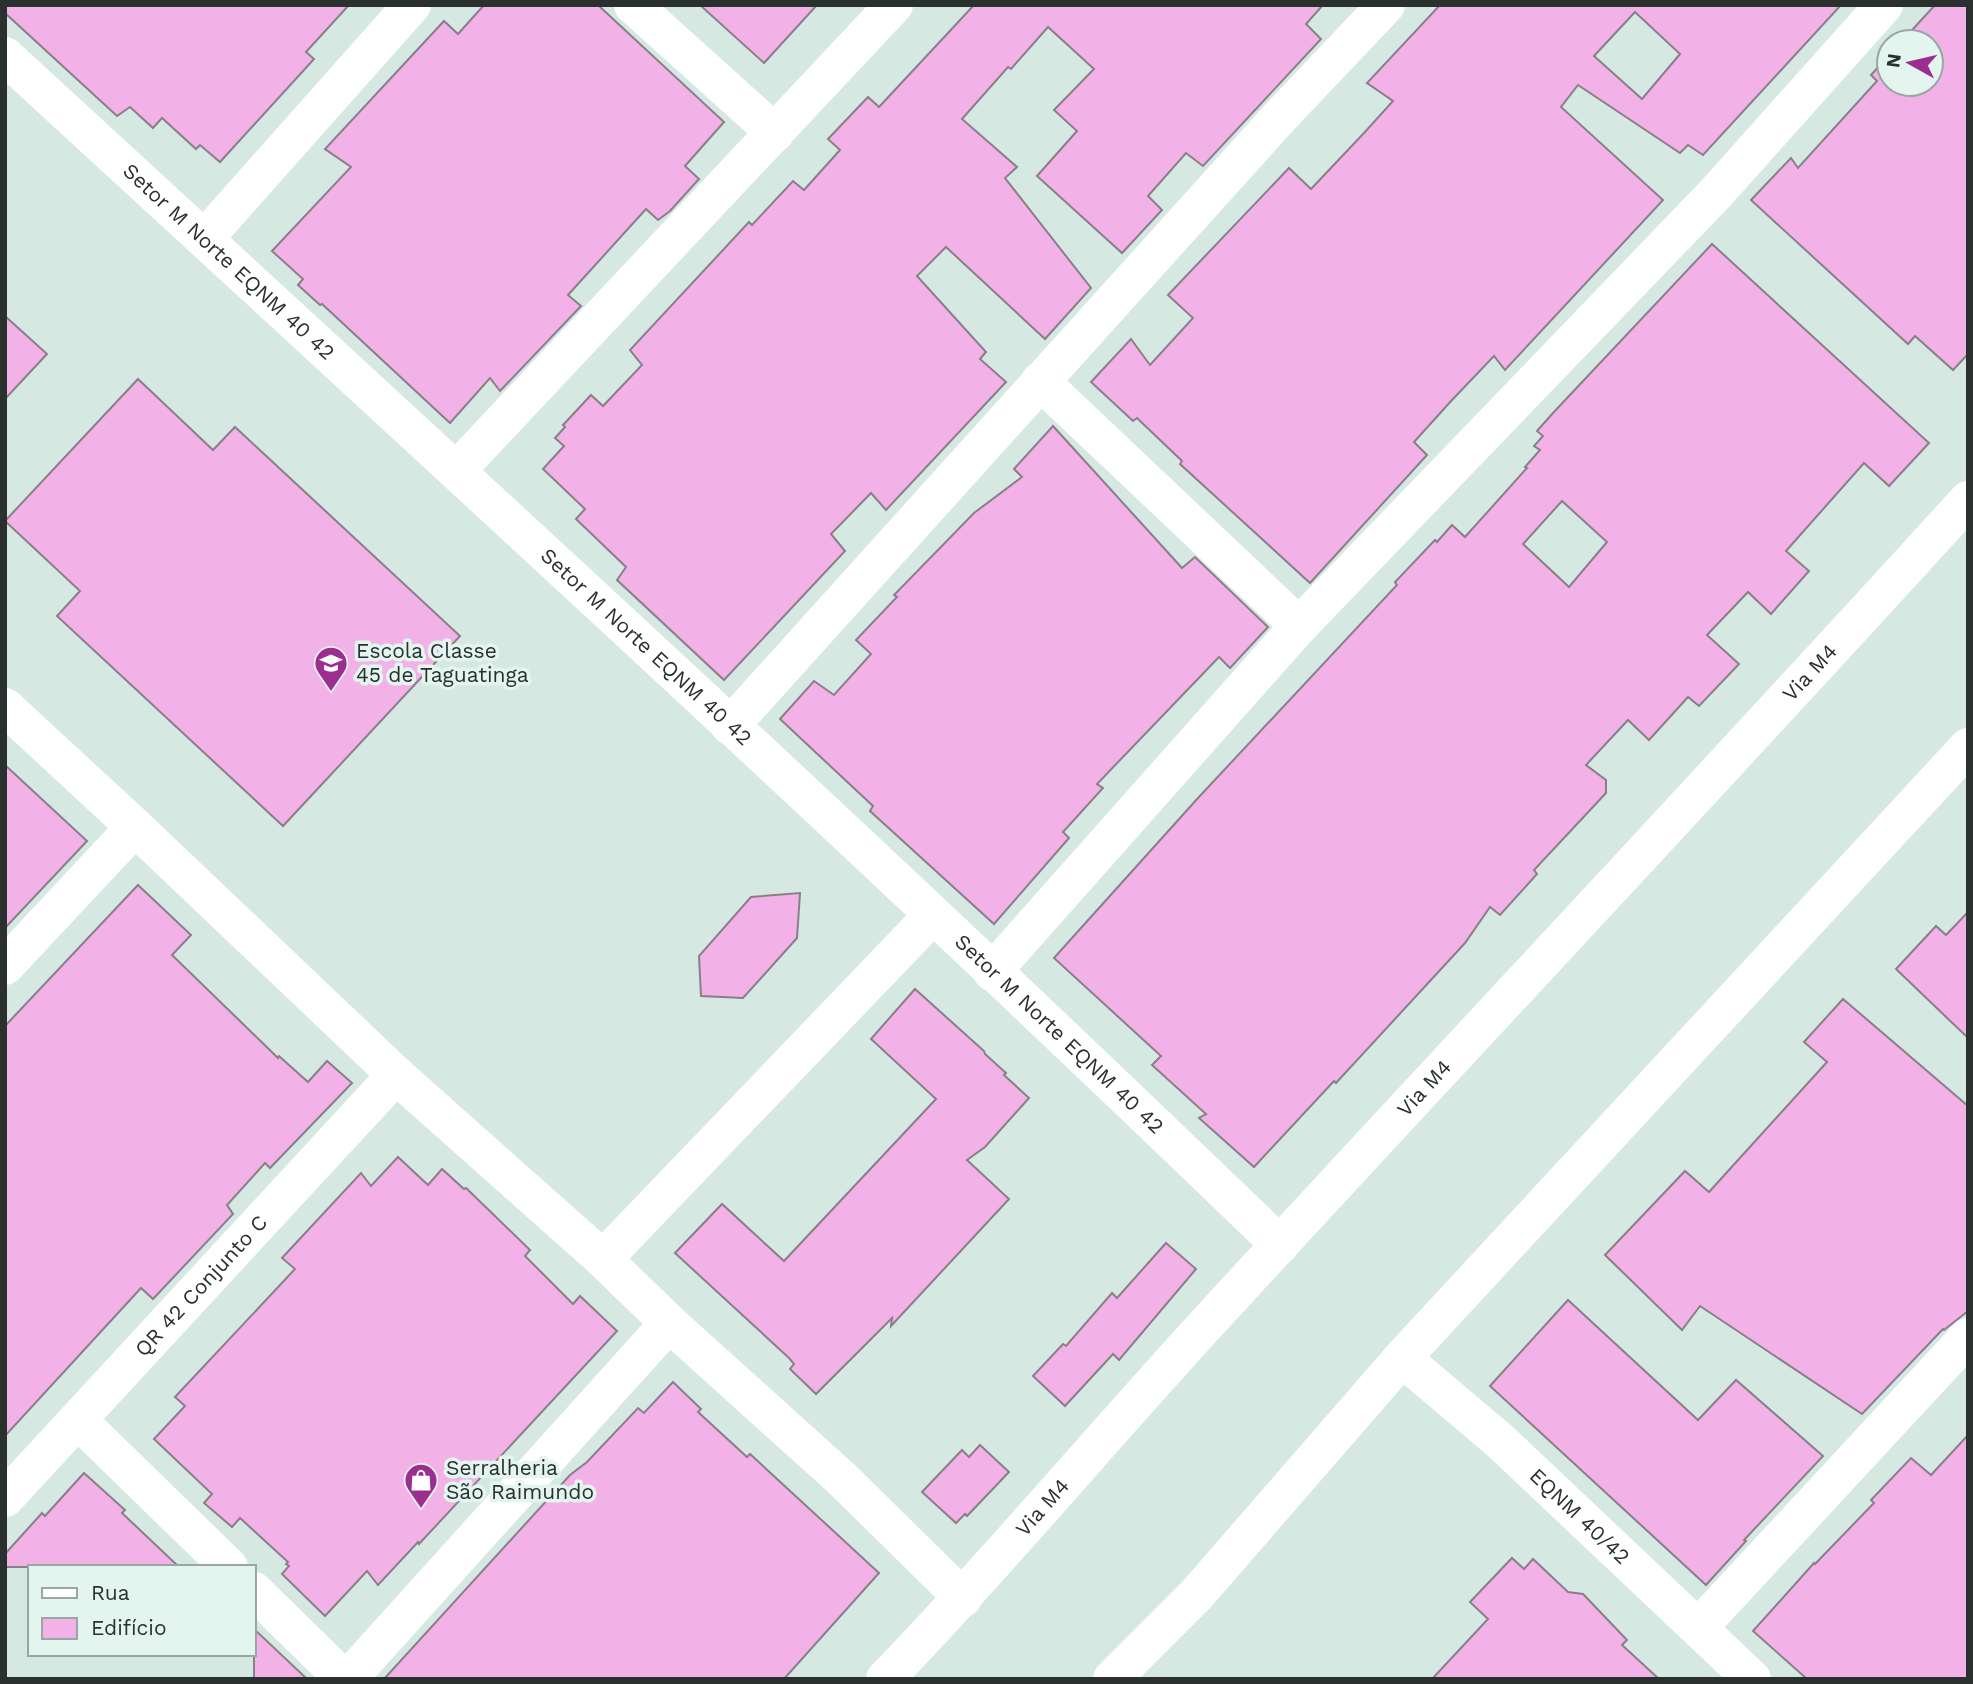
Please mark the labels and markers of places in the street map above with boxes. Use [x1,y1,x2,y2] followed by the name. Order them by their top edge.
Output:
[356,638,529,687] place label: Escola Classe 45 de Taguatinga
[312,644,350,693] school or university icon: Escola Classe 45 de Taguatinga
[446,1455,594,1504] place label: Serralheria São Raimundo
[402,1461,440,1510] shop icon: Serralheria São Raimundo

